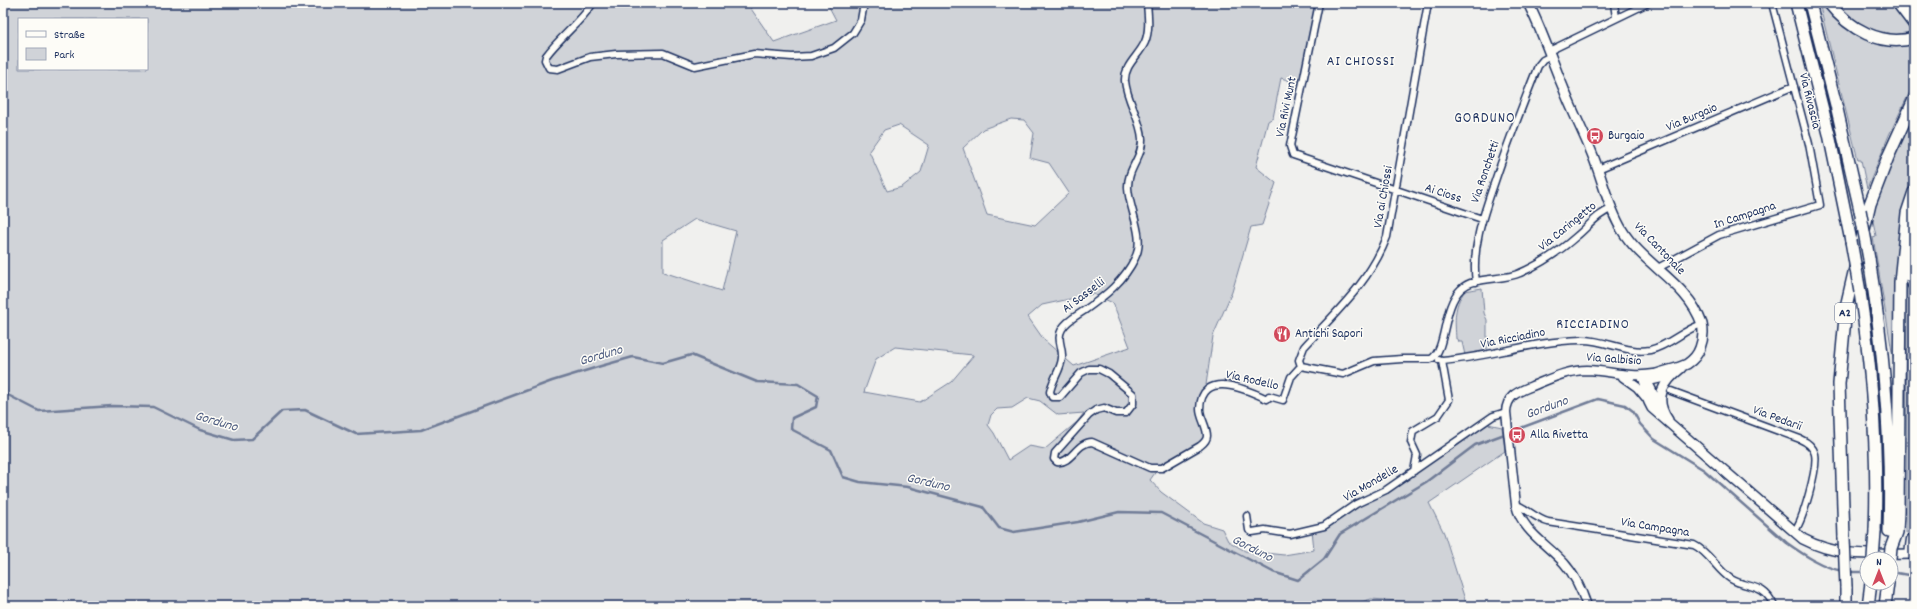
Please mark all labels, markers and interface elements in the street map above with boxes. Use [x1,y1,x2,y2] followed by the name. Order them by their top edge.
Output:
[18,18,148,70] legend
[54,27,85,44] text: Straße
[54,47,75,64] text: Park
[1327,52,1395,72] district label: AI CHIOSSI
[1793,71,1825,132] street label: Via Rivascia
[1271,75,1303,139] street label: Via Rivi Munt
[1663,99,1721,137] street label: Via Burgaio
[1454,108,1516,130] district label: GORDUNO
[1585,126,1605,146] bus stop icon: Burgaio
[1608,127,1645,146] place label: Burgaio
[1466,138,1506,206] street label: Via Ronchetti
[1369,164,1399,230] street label: Via ai Chiossi
[1422,179,1464,209] street label: Ai Cioss
[1535,197,1601,256] street label: Via Caringetto
[1711,197,1779,235] street label: In Campagna
[1629,218,1690,280] street label: Via Cantonale
[1059,273,1110,318] street label: Ai Sasselli
[1835,303,1855,323] road number: A2
[1556,315,1630,335] district label: RICCIADINO
[1479,323,1547,355] street label: Via Ricciadino
[1272,324,1292,344] restaurant icon: Antichi Sapori
[1295,325,1363,344] place label: Antichi Sapori
[577,340,626,372] water label: Gorduno
[1586,349,1642,371] street label: Via Galbisio
[1224,366,1280,396] street label: Via Rodello
[1523,391,1572,425] water label: Gorduno
[1750,401,1805,437] street label: Via Pedarii
[192,406,241,438] water label: Gorduno
[1507,425,1527,445] bus stop icon: Alla Rivetta
[1530,426,1589,445] place label: Alla Rivetta
[1340,460,1402,507] street label: Via Mondelle
[904,468,952,498] water label: Gorduno
[1619,513,1691,543] street label: Via Campagna
[1228,530,1277,568] water label: Gorduno
[1859,551,1899,591] north arrow
[1876,555,1882,571] text: N

